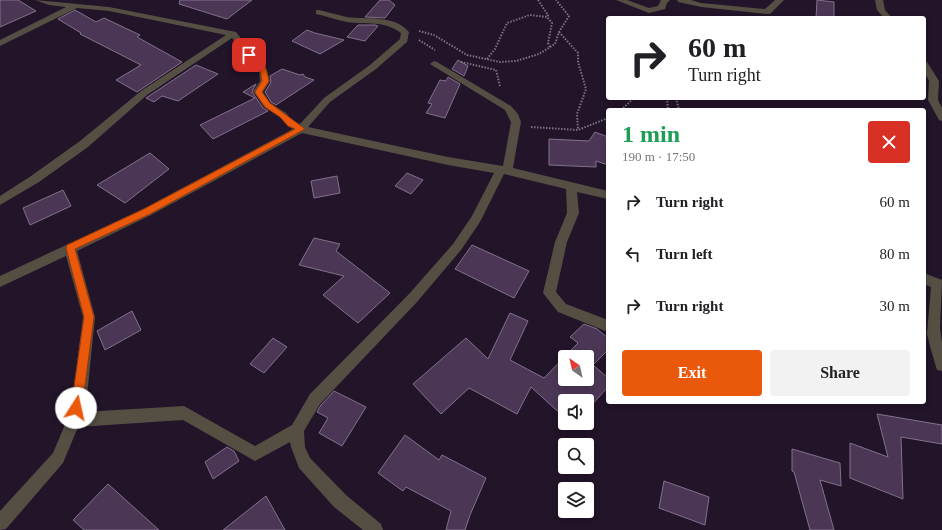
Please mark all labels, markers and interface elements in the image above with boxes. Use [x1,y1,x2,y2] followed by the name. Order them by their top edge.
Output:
[622,32,674,84] icon: right
[688,32,746,63] text: 60 m
[232,38,266,72] pin
[238,44,260,66] icon: arrive
[688,65,761,85] text: Turn right
[622,121,680,147] text: 1 min
[868,121,910,163] button: close
[622,149,695,164] text: 190 m · 17:50
[622,191,644,213] icon: right
[656,194,723,210] text: Turn right
[880,194,910,210] text: 60 m
[622,243,644,265] icon: left
[656,246,713,262] text: Turn left
[880,246,910,262] text: 80 m
[622,295,644,317] icon: right
[656,298,723,314] text: Turn right
[880,298,910,314] text: 30 m
[558,350,594,386] north arrow
[558,350,594,518] map controls
[622,350,762,396] button: Exit
[770,350,910,396] button: Share
[55,387,97,429] position arrow
[558,394,594,430] button: sound
[558,438,594,474] button: search
[558,482,594,518] button: layers

